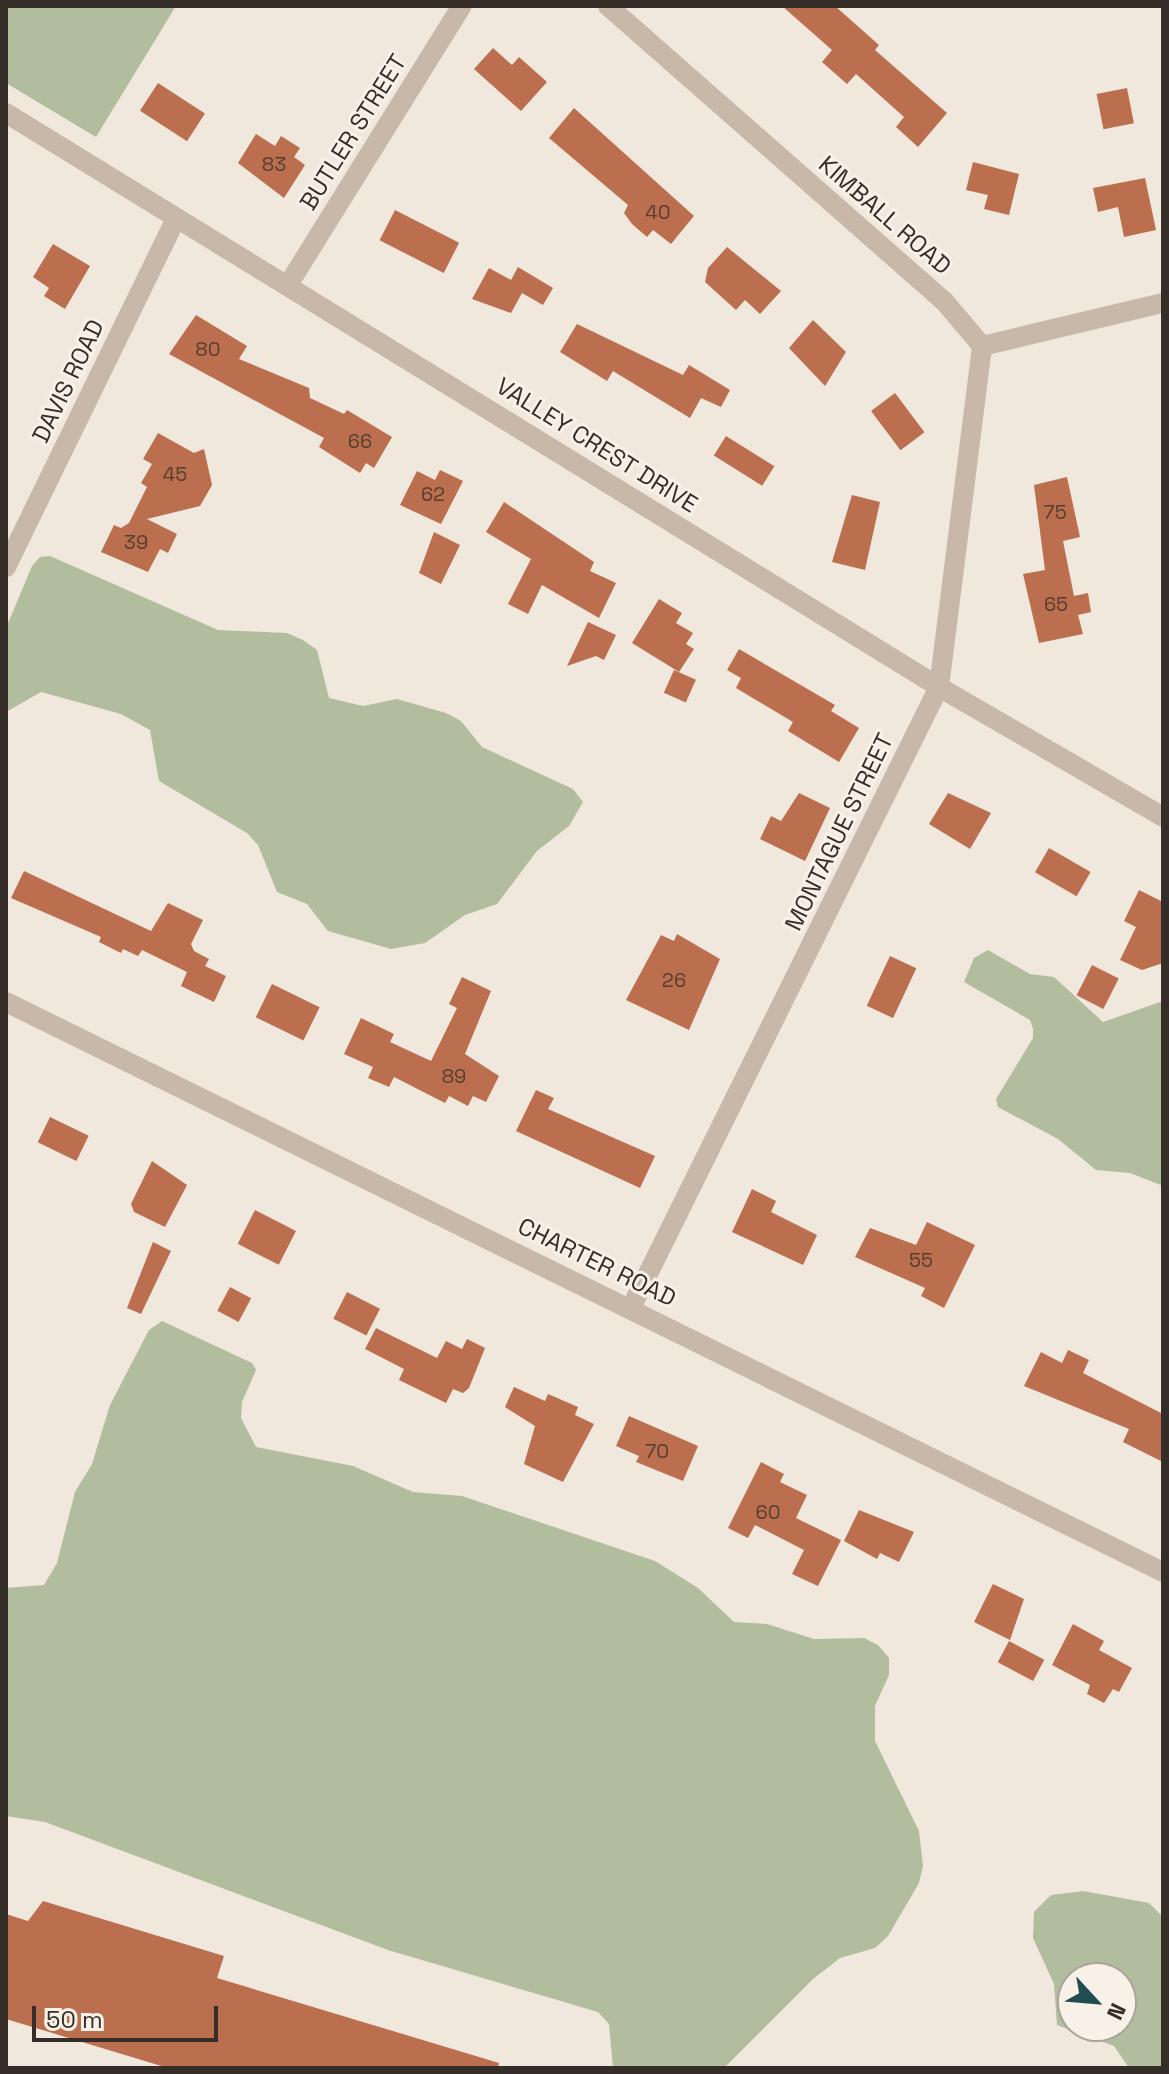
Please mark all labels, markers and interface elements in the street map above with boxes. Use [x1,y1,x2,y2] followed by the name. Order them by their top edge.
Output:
[294,49,412,215] street label: BUTLER STREET
[813,150,957,280] street label: KIMBALL ROAD
[262,152,286,176] house number: 83
[645,200,671,224] house number: 40
[26,315,110,447] street label: DAVIS ROAD
[195,337,221,361] house number: 80
[491,371,703,519] street label: VALLEY CREST DRIVE
[348,429,372,453] house number: 66
[163,462,187,486] house number: 45
[421,482,445,506] house number: 62
[1043,500,1067,524] house number: 75
[124,530,148,554] house number: 39
[1044,592,1068,616] house number: 65
[779,729,899,935] street label: MONTAGUE STREET
[662,968,686,992] house number: 26
[442,1064,466,1088] house number: 89
[513,1211,681,1313] street label: CHARTER ROAD
[909,1248,933,1272] house number: 55
[645,1439,669,1463] house number: 70
[755,1500,781,1524] house number: 60
[1057,1962,1137,2042] north arrow
[36,1990,222,2040] scale bar
[1101,1999,1133,2024] text: N
[46,2004,103,2035] text: 50 m

